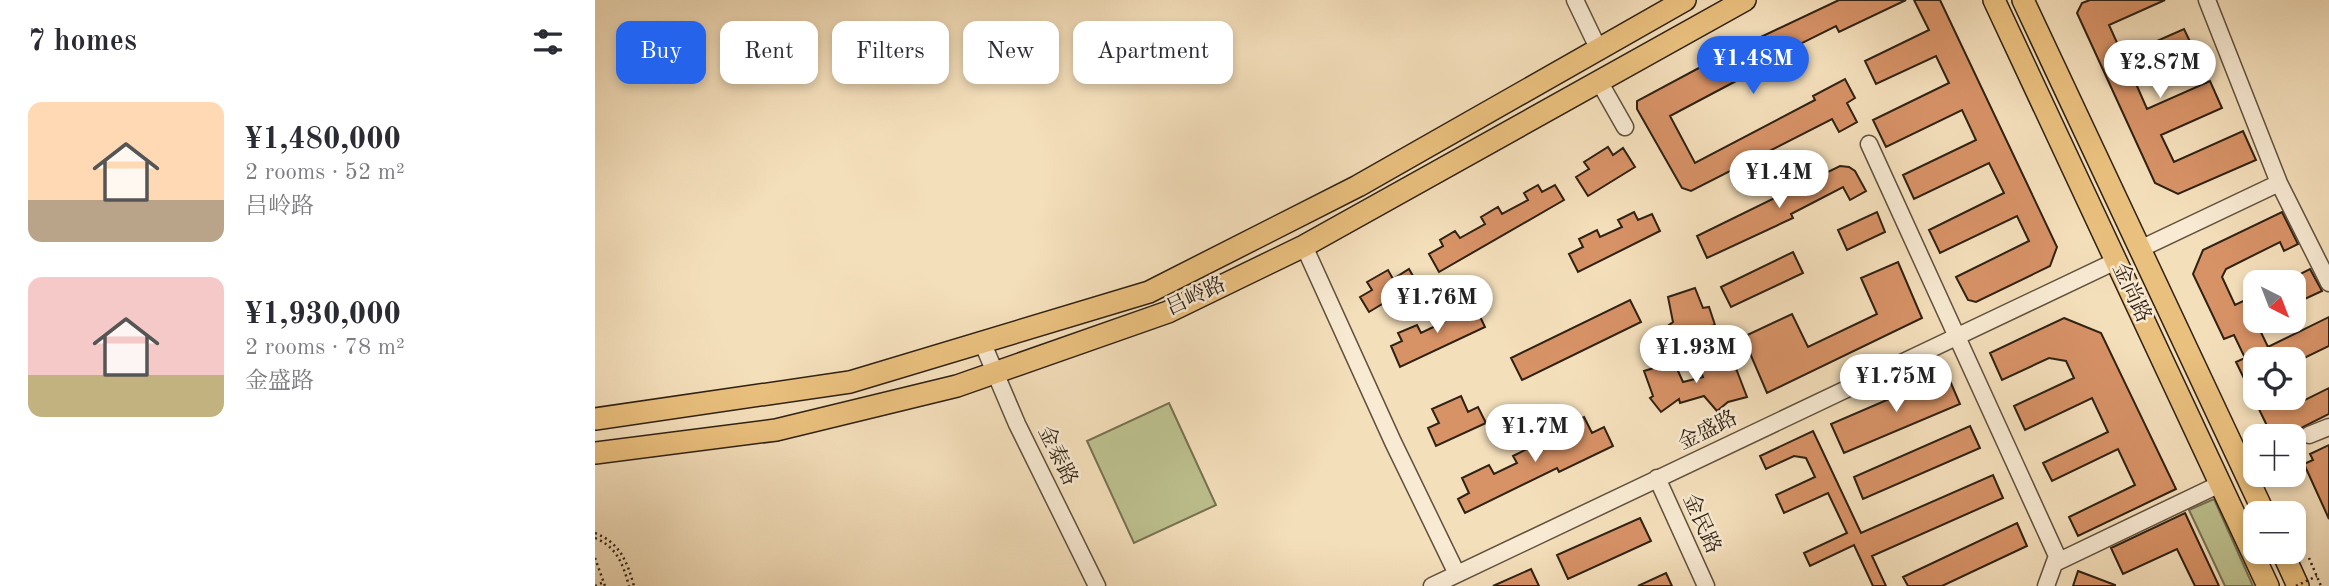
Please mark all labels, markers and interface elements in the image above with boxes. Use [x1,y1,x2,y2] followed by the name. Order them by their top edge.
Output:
[616,21,706,84] chip: Buy
[720,21,818,84] chip: Rent
[832,21,949,84] chip: Filters
[963,21,1059,84] chip: New
[1073,21,1233,84] chip: Apartment
[529,23,567,61] icon: filters
[28,27,137,57] text: 7 homes
[1696,36,1810,96] pin: ¥1.48M
[2103,41,2217,100] pin: ¥2.87M
[1713,47,1793,70] text: ¥1.48M
[2120,51,2200,74] text: ¥2.87M
[245,125,401,155] text: ¥1,480,000
[84,130,168,214] icon: home
[1730,150,1828,210] pin: ¥1.4M
[245,161,405,184] text: 2 rooms · 52 m²
[1746,161,1812,184] text: ¥1.4M
[245,195,314,218] text: 吕岭路
[2108,259,2156,326] street label: 金尚路
[2243,270,2307,332] north arrow
[2243,270,2306,564] map controls
[1162,272,1229,320] street label: 吕岭路
[1380,276,1494,335] pin: ¥1.76M
[1397,286,1477,309] text: ¥1.76M
[245,300,401,330] text: ¥1,930,000
[84,305,168,389] icon: home
[1639,326,1753,385] pin: ¥1.93M
[245,336,405,359] text: 2 rooms · 78 m²
[1656,336,1736,359] text: ¥1.93M
[2243,347,2306,410] button: locate
[1839,354,1953,414] pin: ¥1.75M
[1856,365,1936,388] text: ¥1.75M
[245,370,314,393] text: 金盛路
[1486,405,1584,464] pin: ¥1.7M
[1674,405,1741,454] street label: 金盛路
[1502,415,1568,438] text: ¥1.7M
[1034,422,1082,489] street label: 金泰路
[2243,424,2306,487] button: +
[1679,490,1725,557] street label: 金民路
[2243,501,2306,564] button: −

